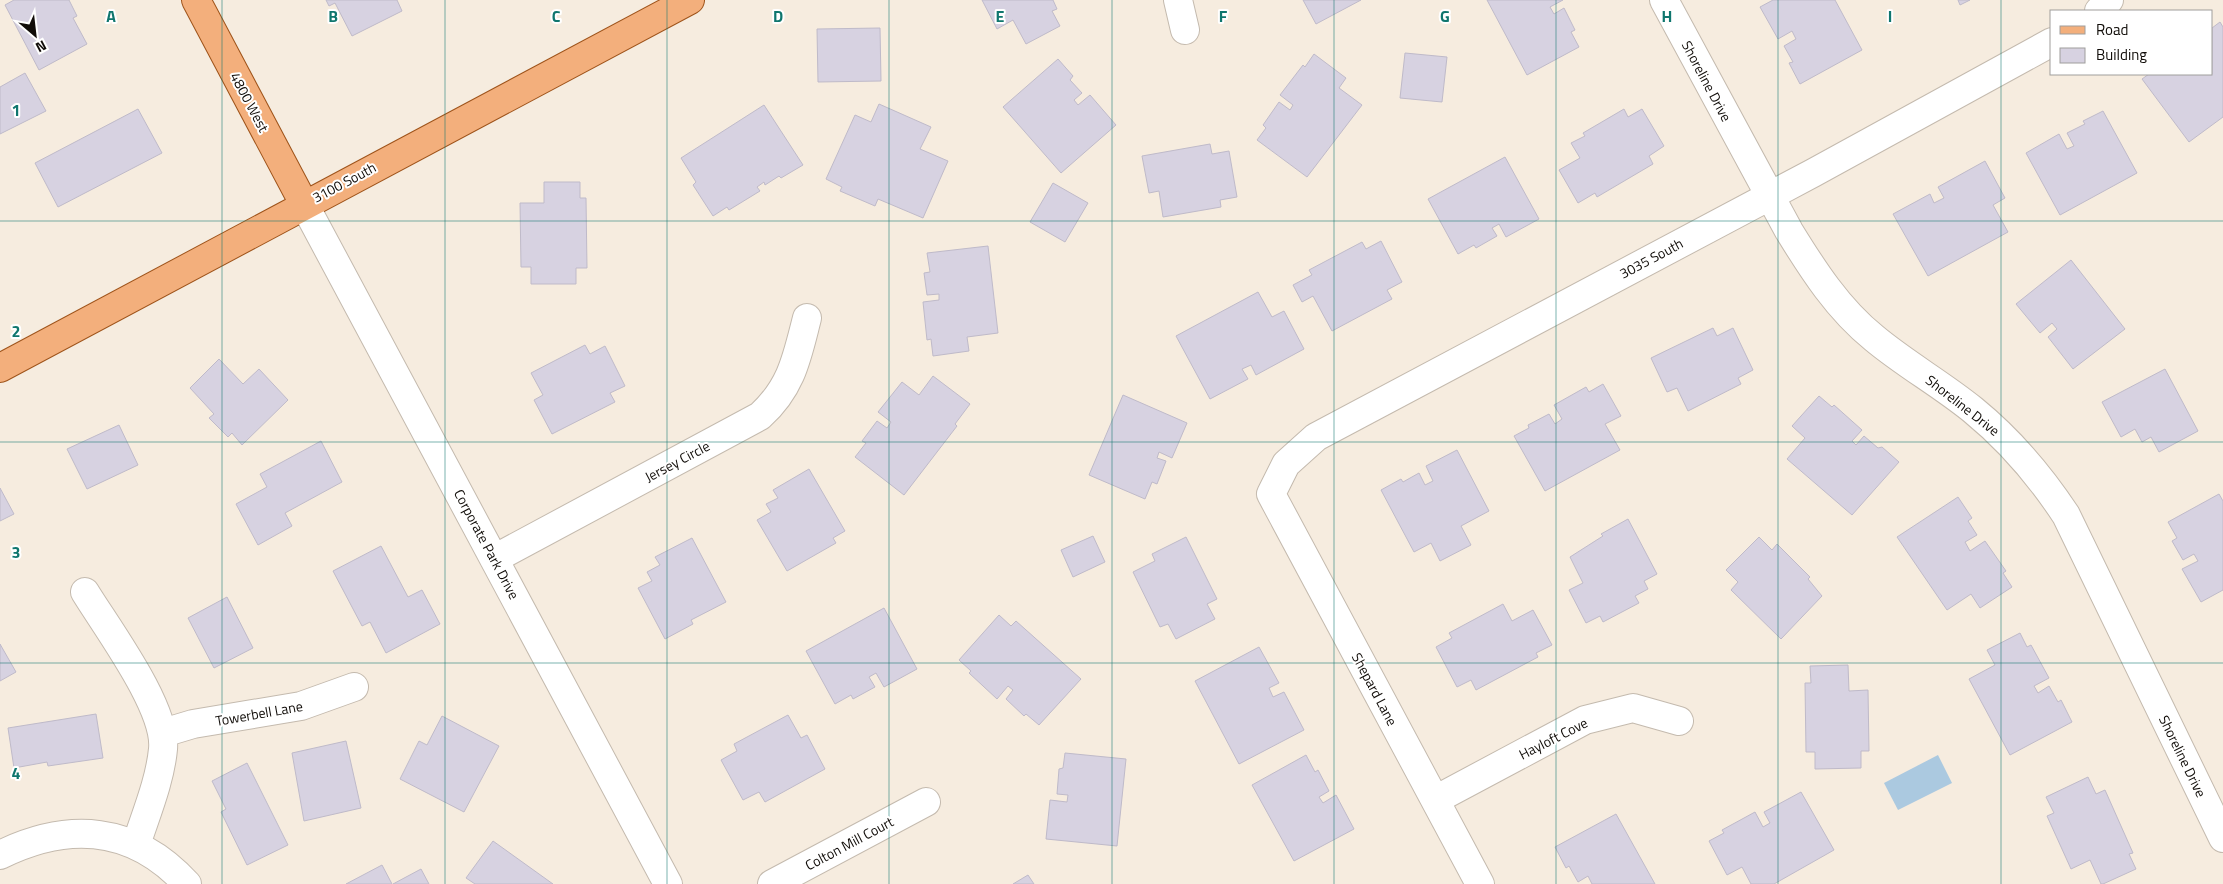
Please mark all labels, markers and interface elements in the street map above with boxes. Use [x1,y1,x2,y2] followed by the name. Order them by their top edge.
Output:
[106,4,116,28] text: A
[328,4,338,28] text: B
[552,4,561,28] text: C
[773,4,783,28] text: D
[996,4,1005,28] text: E
[1219,4,1228,28] text: F
[1440,4,1450,28] text: G
[1662,4,1672,28] text: H
[1888,4,1892,28] text: I
[10,10,60,60] north arrow
[2050,10,2213,75] legend
[2096,18,2128,41] text: Road
[32,35,51,58] text: N
[1677,37,1737,125] street label: Shoreline Drive
[2096,43,2147,66] text: Building
[225,68,275,136] street label: 4800 West
[12,98,20,122] text: 1
[308,156,380,208] street label: 3100 South
[1615,232,1687,284] street label: 3035 South
[12,319,20,343] text: 2
[1922,369,2004,441] street label: Shoreline Drive
[641,435,713,487] street label: Jersey Circle
[449,485,525,603] street label: Corporate Park Drive
[12,540,20,564] text: 3
[1347,649,1403,729] street label: Shepard Lane
[214,695,304,731] street label: Towerbell Lane
[2154,711,2212,801] street label: Shoreline Drive
[1515,712,1591,764] street label: Hayloft Cove
[12,761,21,785] text: 4
[801,811,897,875] street label: Colton Mill Court

